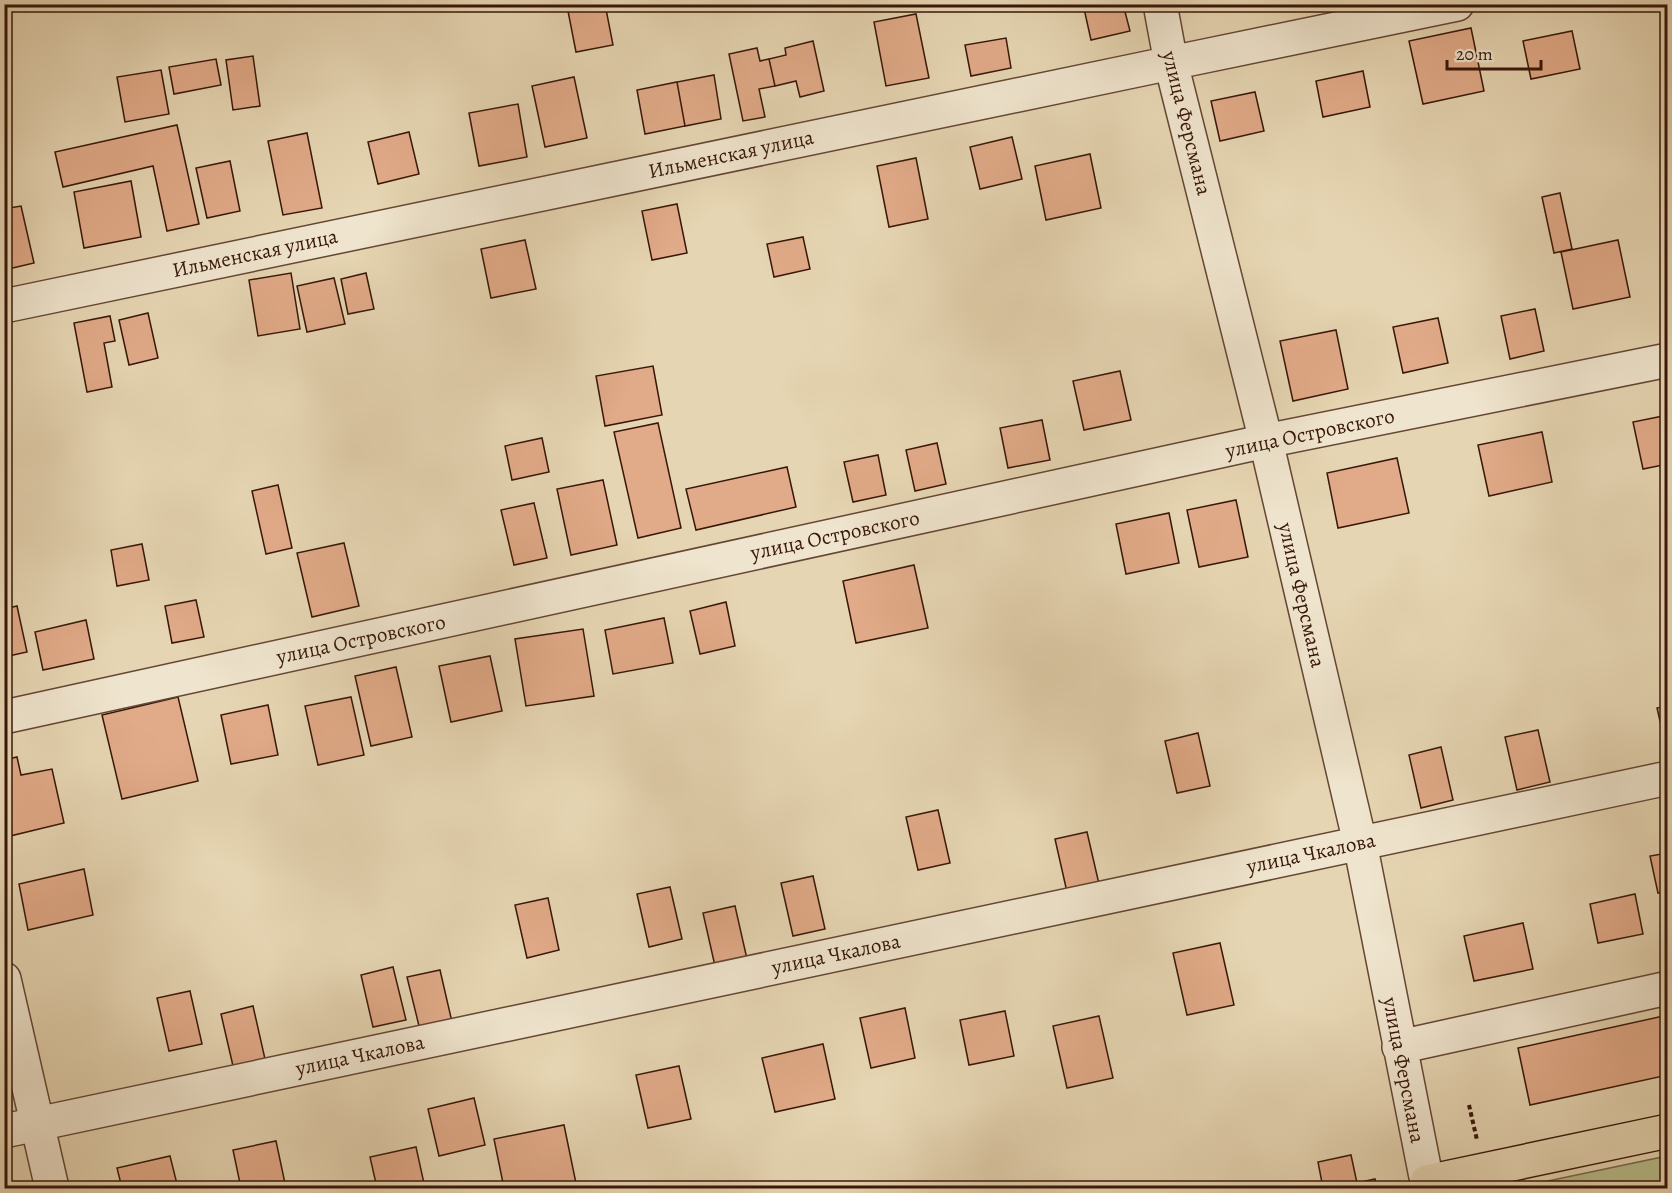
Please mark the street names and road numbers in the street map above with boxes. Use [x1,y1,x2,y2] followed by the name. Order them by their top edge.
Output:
[1155,47,1219,198] street label: улица Ферсмана
[646,123,817,185] street label: Ильменская улица
[170,222,341,284] street label: Ильменская улица
[1222,401,1397,465] street label: улица Островского
[747,503,922,567] street label: улица Островского
[1271,519,1332,671] street label: улица Ферсмана
[273,607,448,671] street label: улица Островского
[1243,826,1378,881] street label: улица Чкалова
[768,927,903,982] street label: улица Чкалова
[1376,994,1432,1146] street label: улица Ферсмана
[292,1028,427,1083] street label: улица Чкалова

